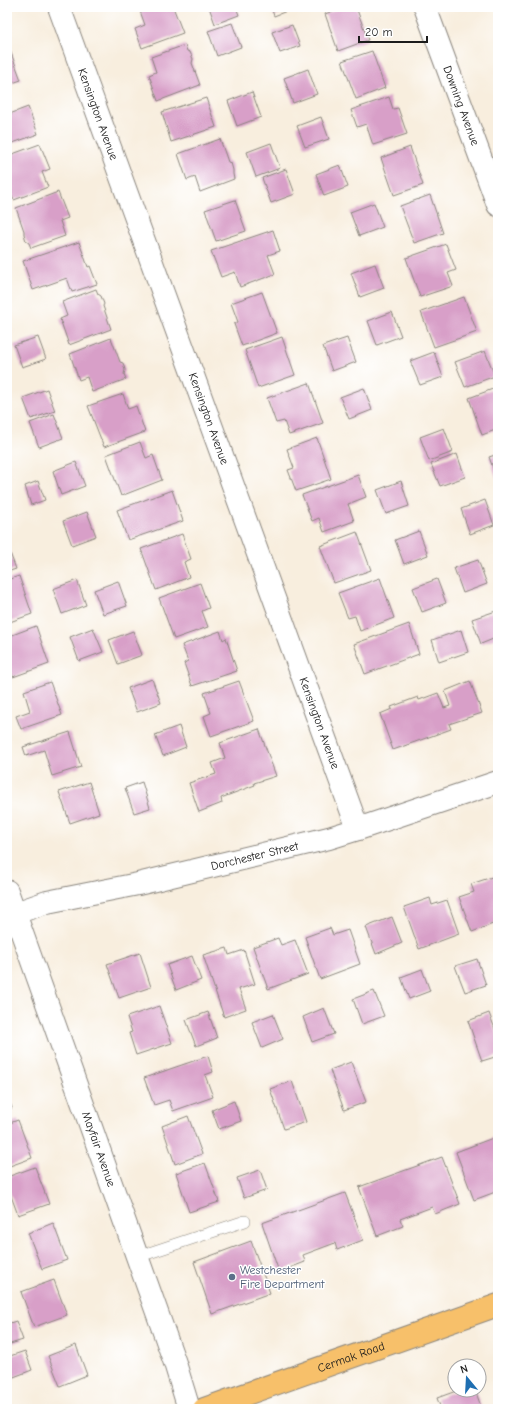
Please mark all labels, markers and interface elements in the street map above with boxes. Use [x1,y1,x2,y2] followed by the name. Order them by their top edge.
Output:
[359,18,427,44] scale bar
[365,25,393,39] text: 20 m
[440,64,482,147] street label: Downing Avenue
[75,66,121,162] street label: Kensington Avenue
[186,371,232,467] street label: Kensington Avenue
[296,675,343,771] street label: Kensington Avenue
[209,839,300,873] street label: Dorchester Street
[79,1110,119,1189] street label: Mayfair Avenue
[240,1263,325,1291] place label: Westchester Fire Department
[227,1272,237,1282] marker: Westchester Fire Department
[316,1339,386,1375] street label: Cermak Road
[447,1358,487,1398] north arrow
[459,1362,469,1376] text: N

